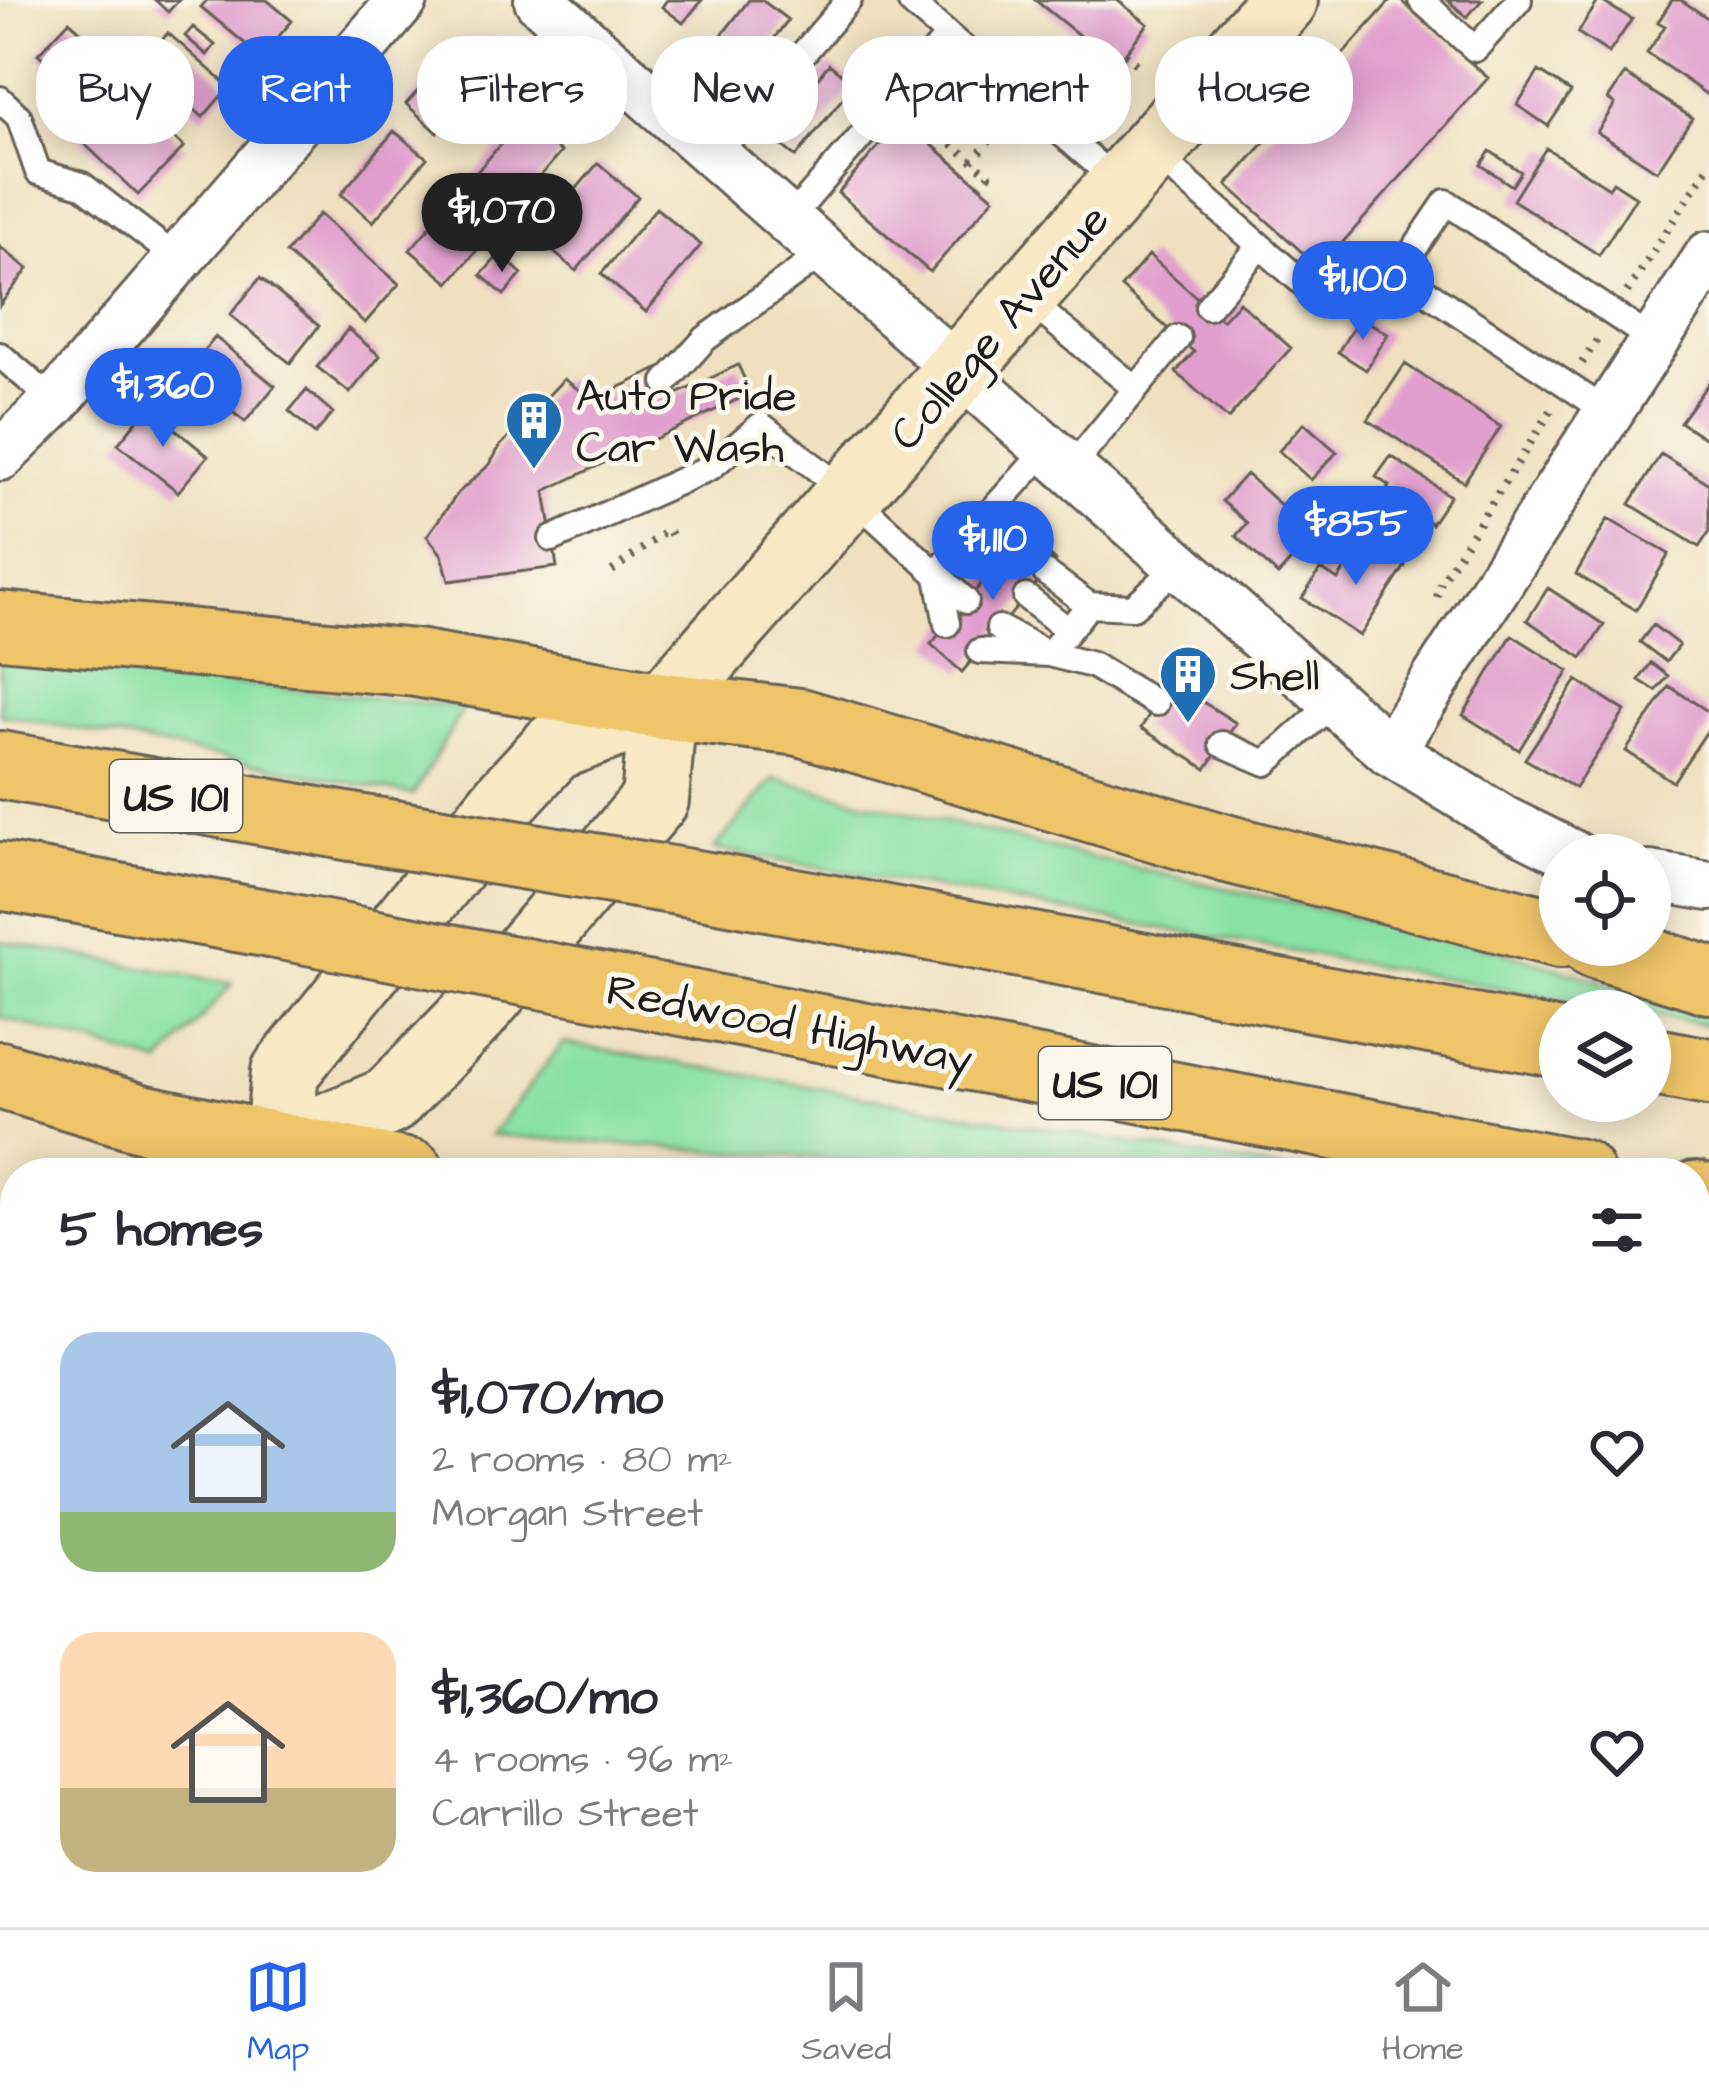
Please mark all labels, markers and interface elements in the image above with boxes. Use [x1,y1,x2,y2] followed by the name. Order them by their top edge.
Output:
[36,36,194,144] chip: Buy
[218,36,393,144] chip: Rent
[417,36,627,144] chip: Filters
[651,36,818,144] chip: New
[842,36,1131,144] chip: Apartment
[1155,36,1353,144] chip: House
[404,173,600,275] pin: $1,070
[449,185,555,239] text: $1,070
[876,192,1125,464] street label: College Avenue
[1265,241,1461,343] pin: $1,100
[1319,253,1407,307] text: $1,100
[65,348,261,450] pin: $1,360
[112,360,214,414] text: $1,360
[576,366,797,480] place label: Auto Pride Car Wash
[503,389,565,471] building icon: Auto Pride Car Wash
[1285,486,1427,588] pin: $855
[1305,498,1407,552] text: $855
[895,501,1091,603] pin: $1,110
[959,513,1027,567] text: $1,110
[1157,643,1219,725] building icon: Shell
[1230,646,1320,708] place label: Shell
[110,760,242,832] road number: US 101
[1539,834,1671,1122] map controls
[1539,834,1671,966] button: locate
[601,960,977,1093] street label: Redwood Highway
[1539,990,1671,1122] button: layers
[1039,1047,1171,1119] road number: US 101
[60,1195,263,1266] text: 5 homes
[1584,1197,1650,1263] icon: filters
[432,1363,663,1434] text: $1,070/mo
[156,1380,300,1524] icon: home
[1584,1419,1650,1485] icon: heart
[432,1434,732,1488] text: 2 rooms · 80 m²
[432,1488,703,1542] text: Morgan Street
[432,1663,658,1734] text: $1,360/mo
[156,1680,300,1824] icon: home
[1584,1719,1650,1785] icon: heart
[432,1734,733,1788] text: 4 rooms · 96 m²
[432,1788,699,1842] text: Carrillo Street
[245,1954,311,2072] tab: Map
[801,1954,891,2072] tab: Saved
[1382,1954,1464,2072] tab: Home

